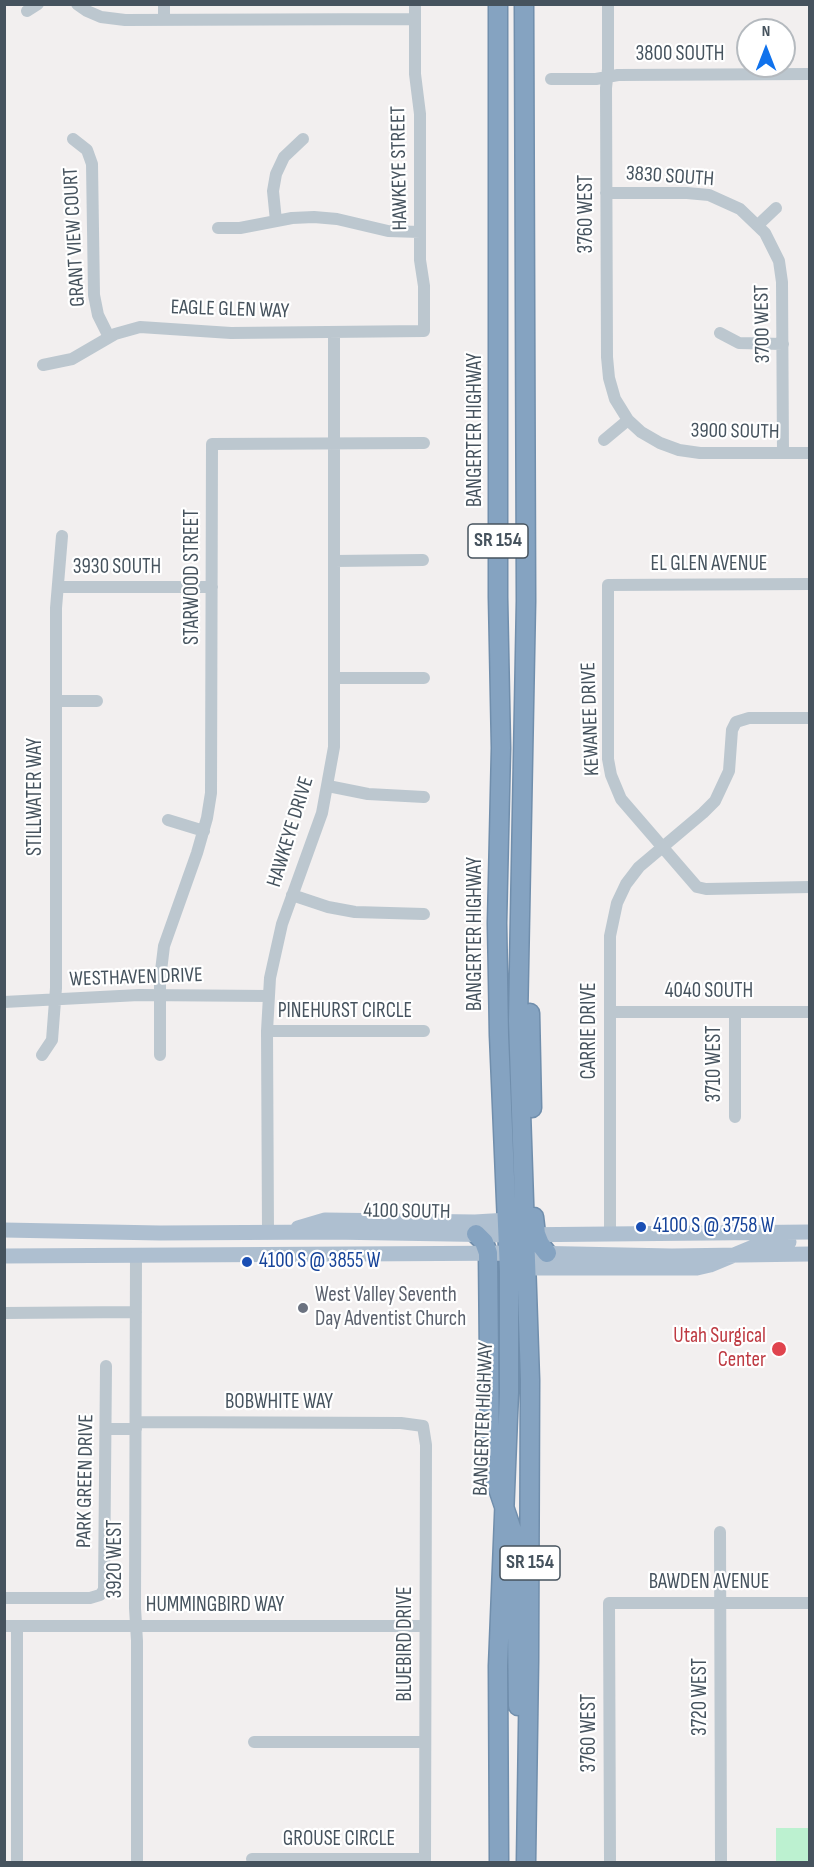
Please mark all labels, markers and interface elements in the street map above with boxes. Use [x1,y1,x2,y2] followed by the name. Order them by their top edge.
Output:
[736,18,796,78] north arrow
[762,22,770,41] text: N
[636,42,724,68] street label: 3800 SOUTH
[386,106,414,230] street label: HAWKEYE STREET
[625,161,715,193] street label: 3830 SOUTH
[59,167,91,307] street label: GRANT VIEW COURT
[574,175,600,253] street label: 3760 WEST
[750,284,776,364] street label: 3700 WEST
[170,295,290,325] street label: EAGLE GLEN WAY
[463,353,489,507] street label: BANGERTER HIGHWAY
[690,419,780,445] street label: 3900 SOUTH
[180,509,206,645] street label: STARWOOD STREET
[468,524,528,558] road number: SR 154
[651,552,767,578] street label: EL GLEN AVENUE
[73,555,161,581] street label: 3930 SOUTH
[576,662,606,776] street label: KEWANEE DRIVE
[23,738,49,856] street label: STILLWATER WAY
[262,774,320,890] street label: HAWKEYE DRIVE
[463,857,489,1011] street label: BANGERTER HIGHWAY
[69,963,203,993] street label: WESTHAVEN DRIVE
[665,979,753,1005] street label: 4040 SOUTH
[577,982,603,1080] street label: CARRIE DRIVE
[278,999,412,1025] street label: PINEHURST CIRCLE
[702,1025,728,1103] street label: 3710 WEST
[363,1199,451,1225] street label: 4100 SOUTH
[653,1214,774,1240] place label: 4100 S @ 3758 W
[634,1220,648,1234] marker: 4100 S @ 3758 W
[259,1249,380,1275] place label: 4100 S @ 3855 W
[240,1255,254,1269] marker: 4100 S @ 3855 W
[315,1283,466,1333] place label: West Valley Seventh Day Adventist Church
[296,1301,310,1315] marker: West Valley Seventh Day Adventist Church
[673,1324,766,1374] place label: Utah Surgical Center
[770,1340,788,1358] marker: Utah Surgical Center
[469,1342,499,1496] street label: BANGERTER HIGHWAY
[225,1390,333,1416] street label: BOBWHITE WAY
[72,1414,100,1548] street label: PARK GREEN DRIVE
[103,1519,129,1599] street label: 3920 WEST
[500,1546,560,1580] road number: SR 154
[649,1570,769,1596] street label: BAWDEN AVENUE
[393,1586,419,1702] street label: BLUEBIRD DRIVE
[146,1593,284,1619] street label: HUMMINGBIRD WAY
[688,1658,714,1736] street label: 3720 WEST
[577,1694,603,1772] street label: 3760 WEST
[283,1827,395,1853] street label: GROUSE CIRCLE

